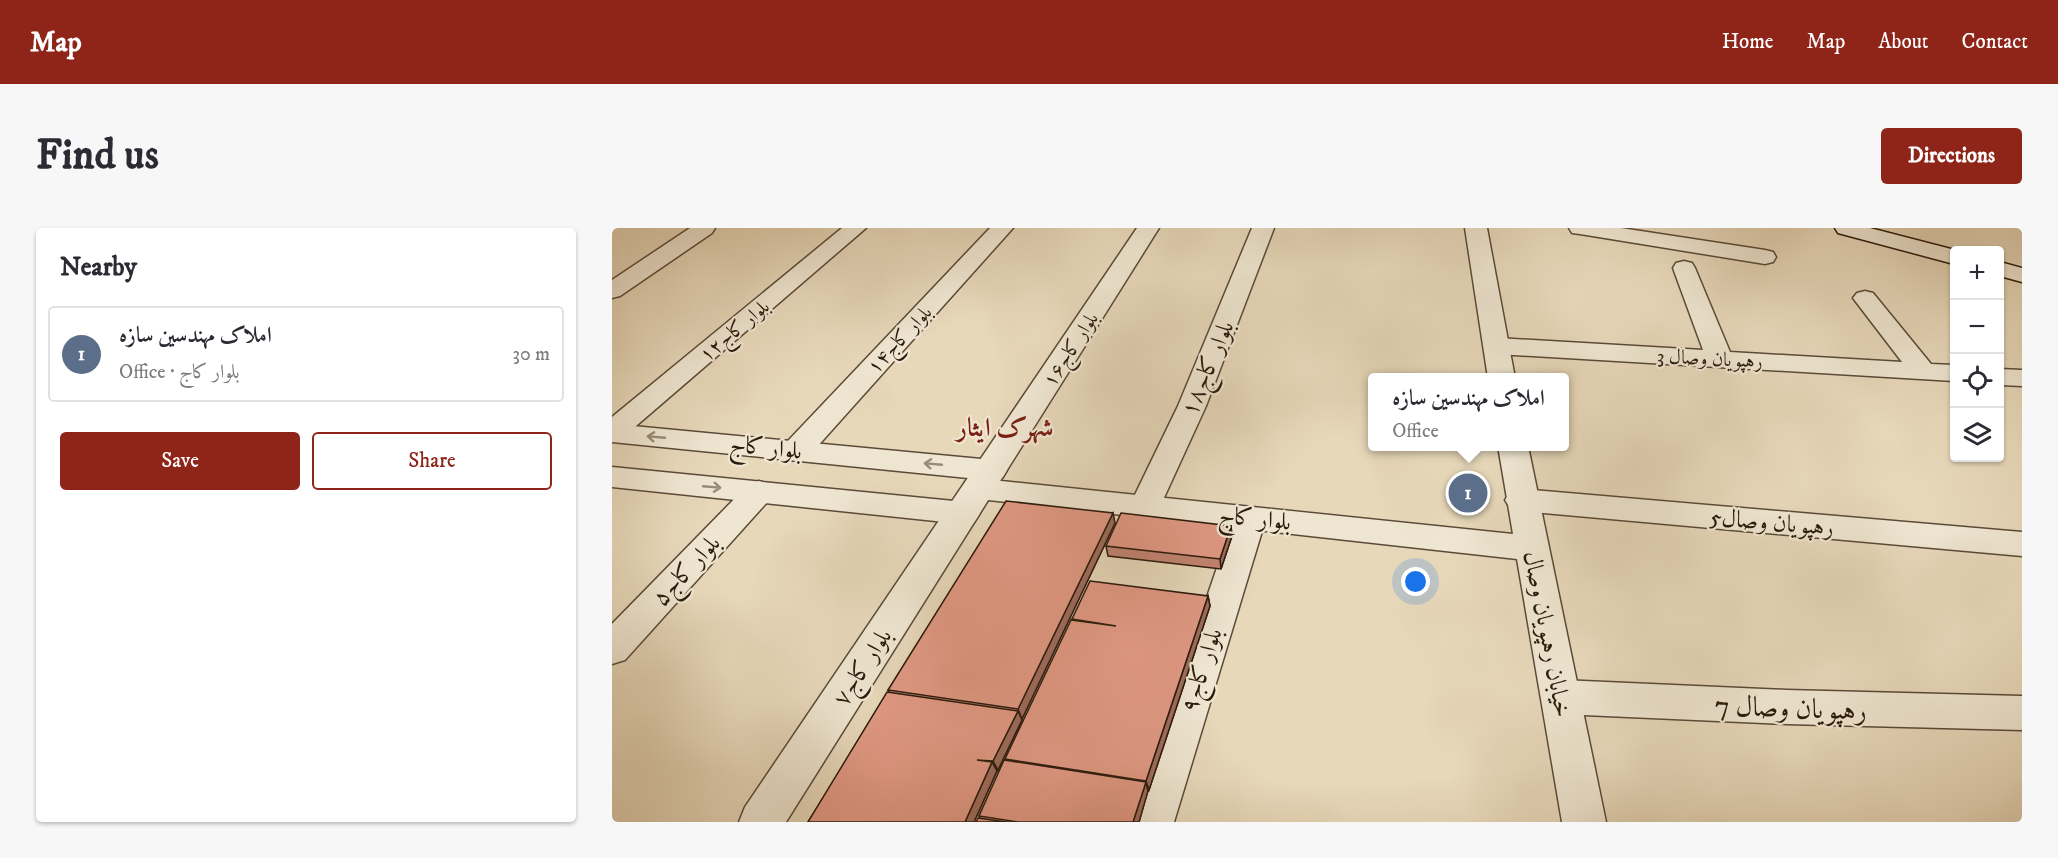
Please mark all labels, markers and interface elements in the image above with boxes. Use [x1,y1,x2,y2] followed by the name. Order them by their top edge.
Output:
[30,25,82,60] text: Map
[1722,29,1774,55] text: Home
[1807,29,1845,55] text: Map
[1878,29,1929,55] text: About
[1962,29,2028,55] text: Contact
[1881,128,2022,184] button: Directions
[36,130,159,182] text: Find us
[1950,246,2004,462] map controls
[1950,246,2004,300] button: +
[60,251,137,284] text: Nearby
[695,295,778,371] street label: بلوار کاج۱۲
[1950,300,2004,354] button: −
[862,301,941,382] street label: بلوار کاج۱۴
[1038,308,1108,394] street label: بلوار کاج۱۶
[1174,316,1246,423] street label: بلوار کاج۱۸
[119,322,272,349] text: املاک مهندسین سازه
[78,342,85,367] text: 1
[512,342,550,367] text: 30 m
[1656,344,1763,375] street label: 3 رهپویان وصال
[1950,354,2004,408] button: locate
[119,360,240,385] text: Office · بلوار کاج
[1368,373,1569,451] popup
[1392,385,1545,412] text: املاک مهندسین سازه
[1950,408,2004,462] button: layers
[954,412,1053,445] district label: شهرک ایثار
[1392,419,1439,444] text: Office
[728,429,804,472] street label: بلوار کاج
[646,431,666,442] one-way arrow
[60,432,300,490] button: Save
[312,432,552,490] button: Share
[924,458,944,469] one-way arrow
[1448,470,1488,516] pin: 1
[702,482,721,493] one-way arrow
[1217,500,1293,543] street label: بلوار کاج
[1708,503,1835,543] street label: رهپویان وصال5
[646,529,731,616] street label: بلوار کاج۵
[1516,549,1578,720] street label: خیابان رهپویان وصال
[1401,567,1430,596] your location
[827,623,903,715] street label: بلوار کاج۷
[1174,624,1234,718] street label: بلوار کاج۹
[1714,688,1868,729] street label: 7 رهپویان وصال

